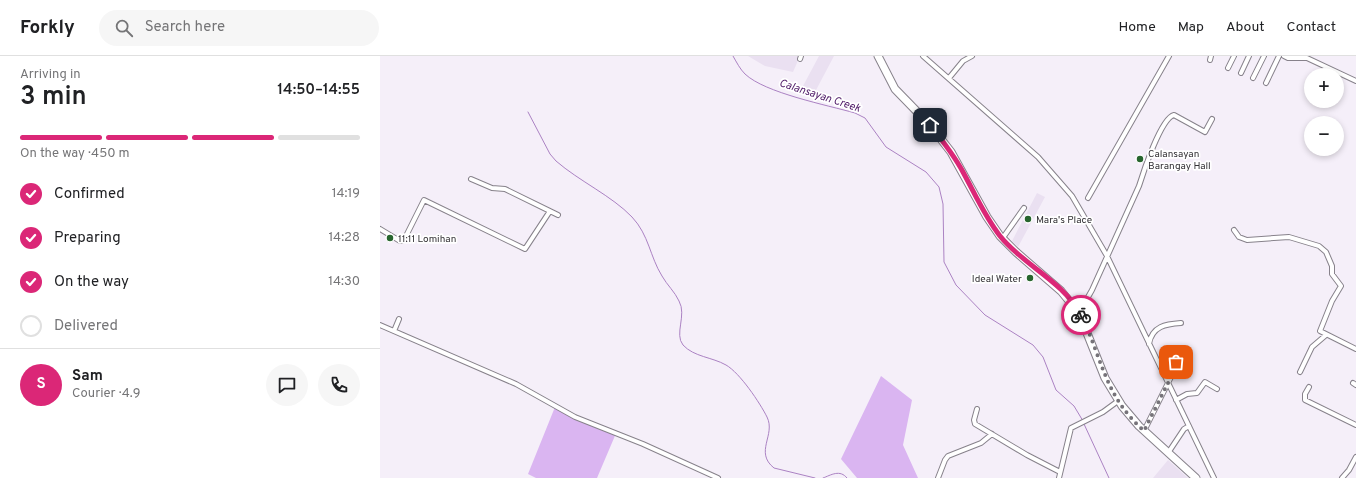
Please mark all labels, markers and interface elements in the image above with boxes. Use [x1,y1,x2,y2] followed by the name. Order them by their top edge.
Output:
[99,10,379,46] search box
[20,16,75,40] text: Forkly
[113,17,135,39] icon: search
[145,18,225,37] text: Search here
[1119,19,1156,36] text: Home
[1178,19,1204,36] text: Map
[1226,19,1265,36] text: About
[1287,19,1336,36] text: Contact
[20,67,81,83] text: Arriving in
[1304,68,1344,156] map controls
[1304,68,1344,108] button: +
[777,76,863,116] water label: Calansayan Creek
[20,81,87,114] text: 3 min
[277,81,360,100] text: 14:50–14:55
[913,108,947,142] pin
[919,114,941,136] icon: home
[1304,116,1344,156] button: −
[20,146,130,162] text: On the way · 450 m
[1148,148,1211,173] place label: Calansayan Barangay Hall
[1135,154,1145,164] marker: Calansayan Barangay Hall
[20,183,42,205] icon: check
[54,185,125,204] text: Confirmed
[332,186,360,202] text: 14:19
[1023,214,1033,224] marker: Mara's Place
[1036,214,1092,227] place label: Mara's Place
[20,227,42,249] icon: check
[54,229,121,248] text: Preparing
[329,230,360,246] text: 14:28
[385,233,395,243] marker: 11:11 Lomihan
[398,233,456,246] place label: 11:11 Lomihan
[20,271,42,293] icon: check
[54,273,129,292] text: On the way
[972,273,1022,286] place label: Ideal Water
[1025,273,1035,283] marker: Ideal Water
[328,274,360,290] text: 14:30
[1061,295,1101,335] courier
[1070,304,1092,326] icon: bike
[54,317,118,336] text: Delivered
[1159,345,1193,379] pin
[1165,351,1187,373] icon: bag
[266,364,308,406] button: chat
[318,364,360,406] button: phone
[72,367,103,386] text: Sam
[36,375,46,394] text: S
[72,386,140,402] text: Courier · 4.9

